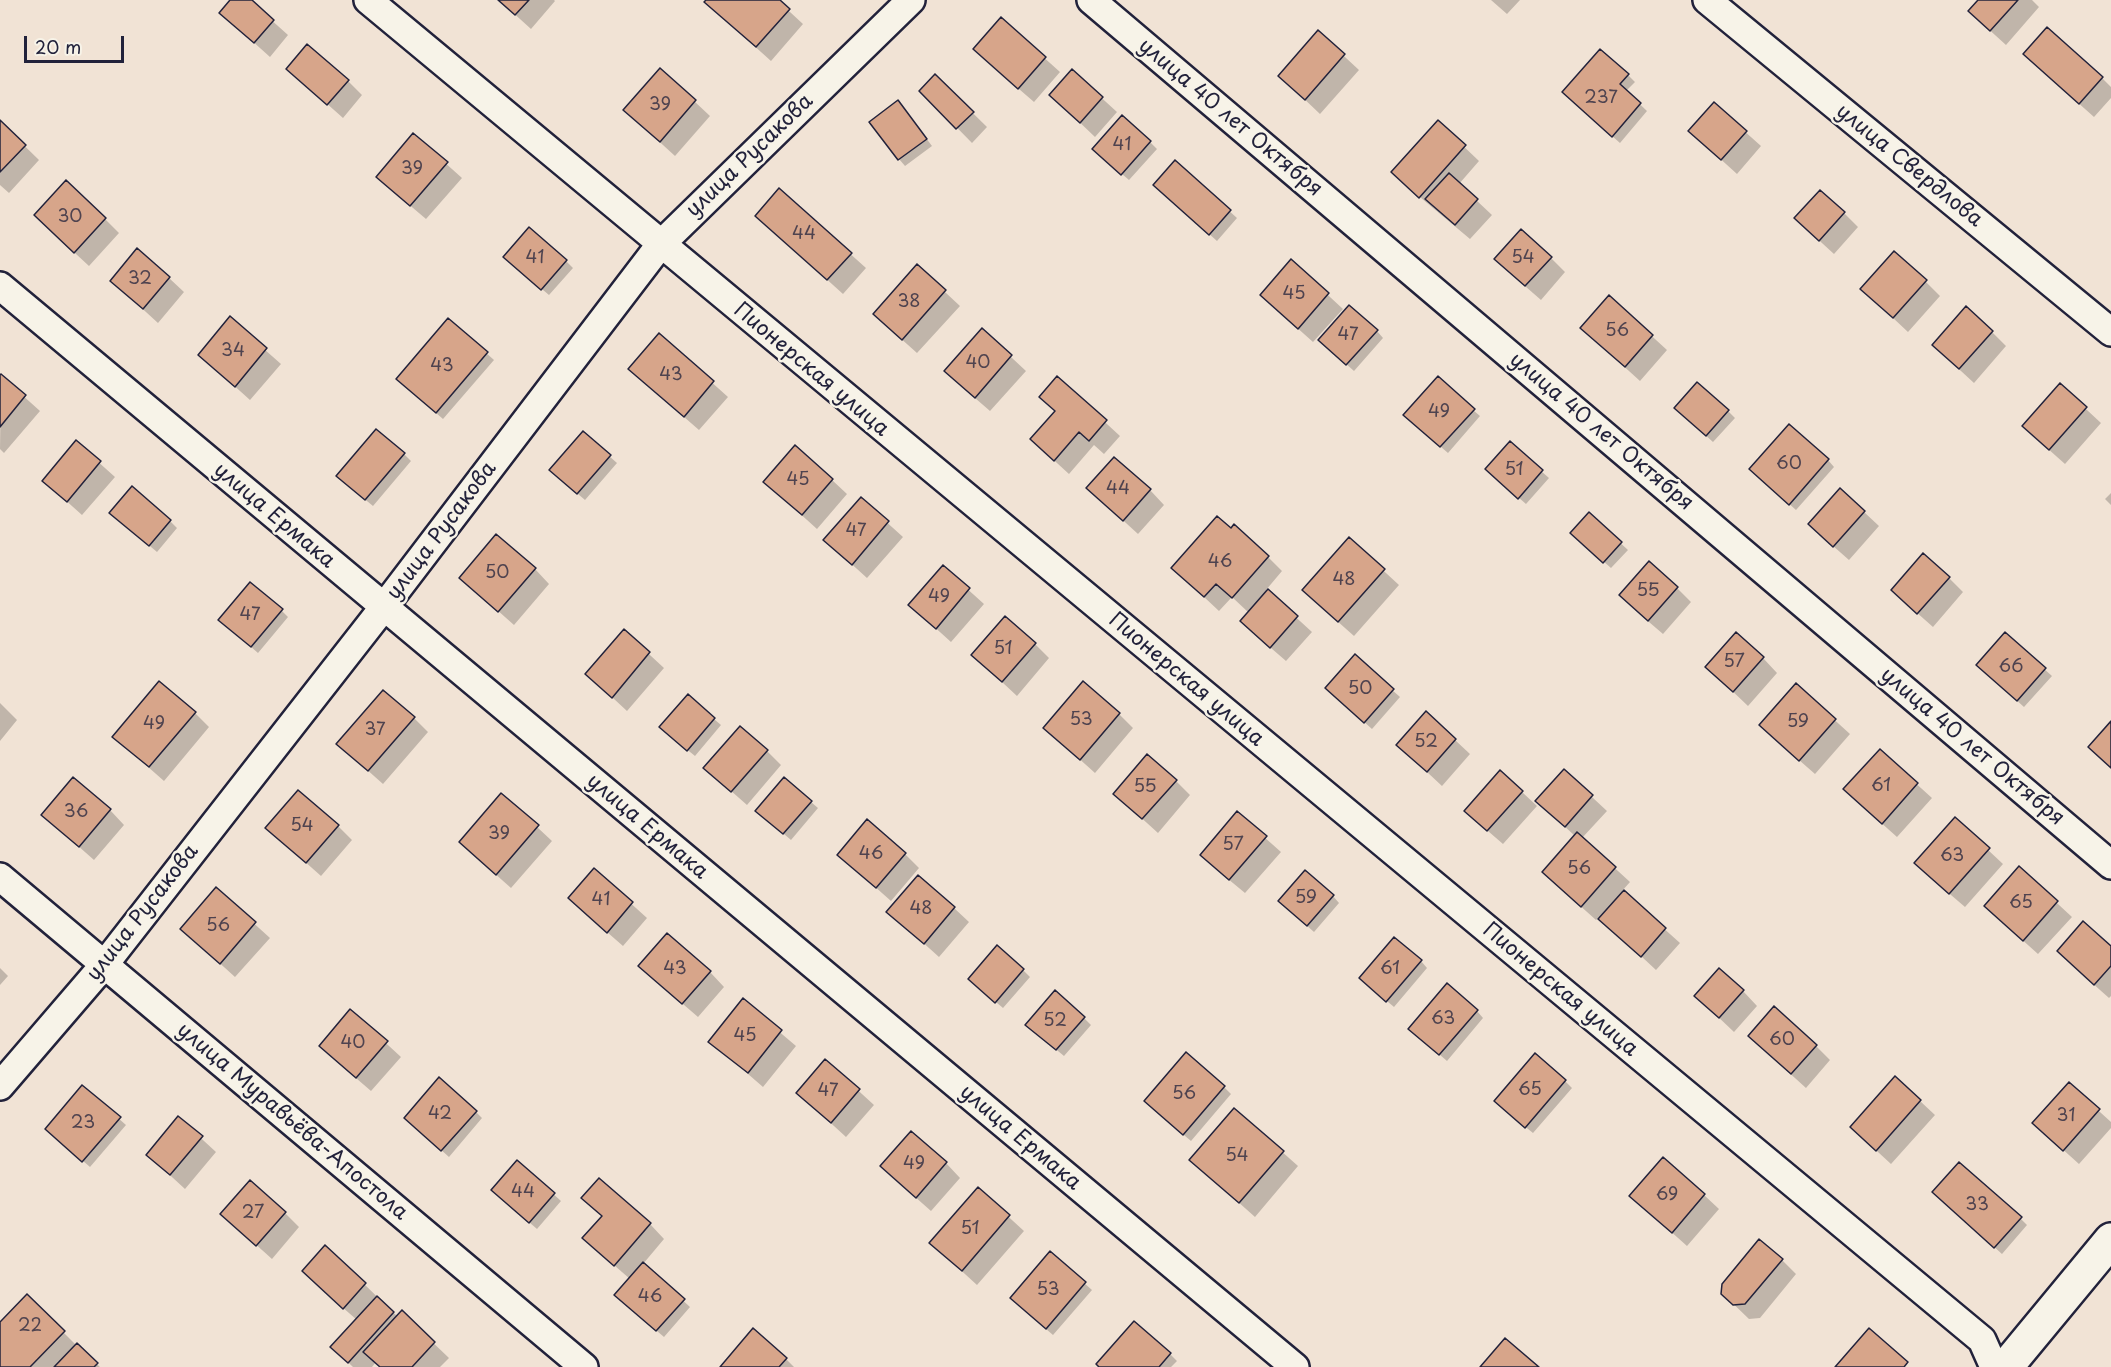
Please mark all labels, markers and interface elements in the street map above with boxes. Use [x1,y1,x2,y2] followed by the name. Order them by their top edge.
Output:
[27,24,128,62] scale bar
[35,33,81,60] text: 20 m
[1133,34,1327,202] street label: улица 40 лет Октября
[1584,87,1618,109] house number: 237
[681,89,819,223] street label: улица Русакова
[649,94,671,116] house number: 39
[1831,99,1987,233] street label: улица Свердлова
[1113,134,1131,156] house number: 41
[401,158,423,180] house number: 39
[57,206,83,228] house number: 30
[792,223,816,245] house number: 44
[526,247,544,269] house number: 41
[1511,247,1535,269] house number: 54
[128,268,152,290] house number: 32
[1283,283,1305,305] house number: 45
[897,291,921,313] house number: 38
[728,298,894,442] street label: Пионерская улица
[1605,320,1629,342] house number: 56
[1337,324,1359,346] house number: 47
[221,340,245,362] house number: 34
[1504,348,1698,516] street label: улица 40 лет Октября
[965,352,991,374] house number: 40
[430,355,454,377] house number: 43
[659,364,683,386] house number: 43
[1428,401,1450,423] house number: 49
[1776,453,1802,475] house number: 60
[382,457,502,605] street label: улица Русакова
[208,458,340,574] street label: улица Ермака
[1504,459,1524,481] house number: 51
[787,469,809,491] house number: 45
[1106,478,1130,500] house number: 44
[845,520,867,542] house number: 47
[1208,551,1232,573] house number: 46
[485,562,509,584] house number: 50
[1332,569,1356,591] house number: 48
[1636,580,1660,602] house number: 55
[928,586,950,608] house number: 49
[239,604,261,626] house number: 47
[1103,608,1269,752] street label: Пионерская улица
[993,638,1013,660] house number: 51
[1723,651,1745,673] house number: 57
[1999,656,2023,678] house number: 66
[1875,663,2069,831] street label: улица 40 лет Октября
[1348,678,1372,700] house number: 50
[1069,709,1093,731] house number: 53
[1787,711,1809,733] house number: 59
[143,713,165,735] house number: 49
[364,719,386,741] house number: 37
[1414,731,1438,753] house number: 52
[581,769,713,885] street label: улица Ермака
[1871,775,1891,797] house number: 61
[1133,776,1157,798] house number: 55
[64,801,88,823] house number: 36
[290,815,314,837] house number: 54
[488,823,510,845] house number: 39
[1222,834,1244,856] house number: 57
[82,840,204,986] street label: улица Русакова
[859,843,883,865] house number: 46
[1940,845,1964,867] house number: 63
[1567,858,1591,880] house number: 56
[1295,887,1317,909] house number: 59
[592,889,610,911] house number: 41
[2009,892,2033,914] house number: 65
[909,898,933,920] house number: 48
[206,915,230,937] house number: 56
[1477,918,1643,1062] street label: Пионерская улица
[663,958,687,980] house number: 43
[1380,958,1400,980] house number: 61
[1431,1008,1455,1030] house number: 63
[1043,1010,1067,1032] house number: 52
[171,1018,413,1226] street label: улица Муравьёва-Апостола
[734,1025,756,1047] house number: 45
[1769,1029,1795,1051] house number: 60
[340,1032,366,1054] house number: 40
[1518,1079,1542,1101] house number: 65
[817,1080,839,1102] house number: 47
[954,1080,1086,1196] street label: улица Ермака
[1172,1083,1196,1105] house number: 56
[428,1103,452,1125] house number: 42
[2057,1105,2075,1127] house number: 31
[71,1112,95,1134] house number: 23
[1225,1145,1249,1167] house number: 54
[903,1153,925,1175] house number: 49
[511,1181,535,1203] house number: 44
[1656,1184,1678,1206] house number: 69
[1965,1194,1989,1216] house number: 33
[242,1202,264,1224] house number: 27
[960,1218,980,1240] house number: 51
[1036,1279,1060,1301] house number: 53
[638,1286,662,1308] house number: 46
[18,1315,42,1337] house number: 22

